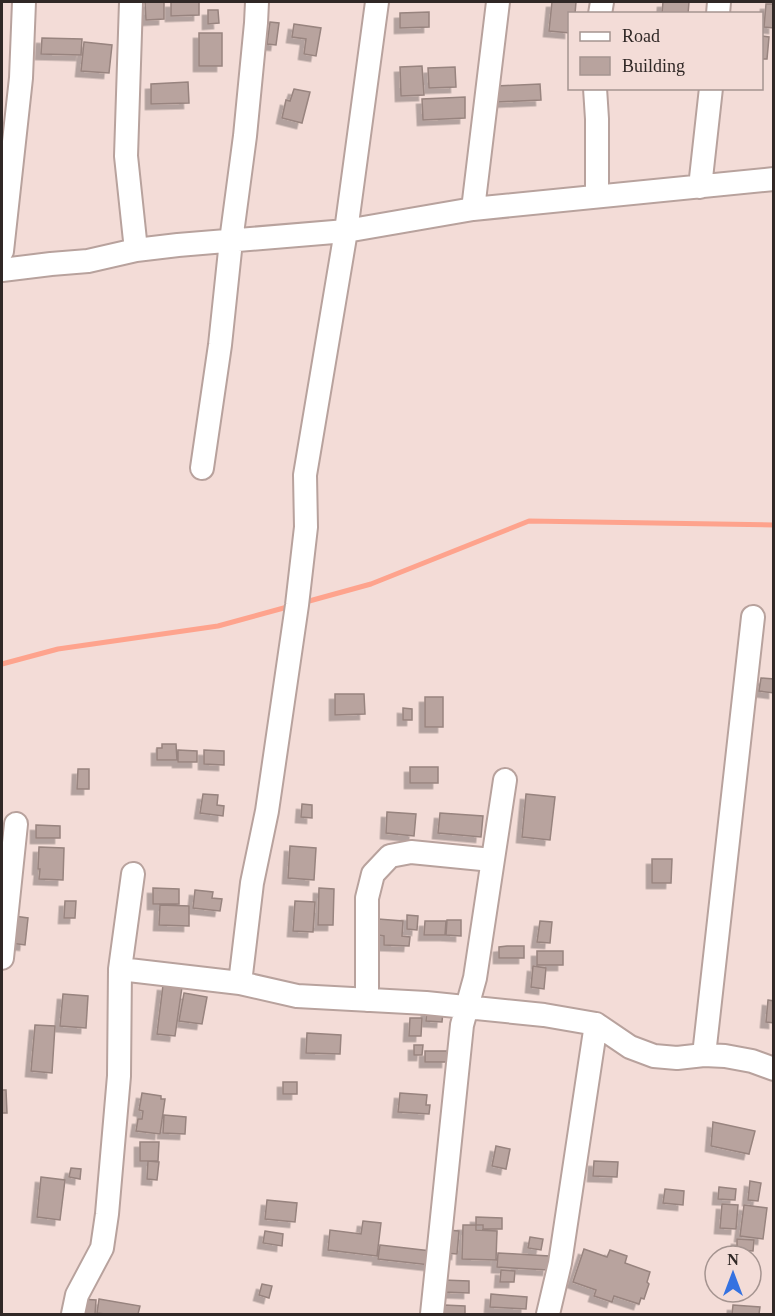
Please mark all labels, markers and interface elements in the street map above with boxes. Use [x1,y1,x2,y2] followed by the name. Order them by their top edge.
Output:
[568,12,763,90] legend
[622,26,660,46] text: Road
[622,56,685,76] text: Building
[703,1244,763,1304] north arrow
[727,1251,739,1268] text: N

